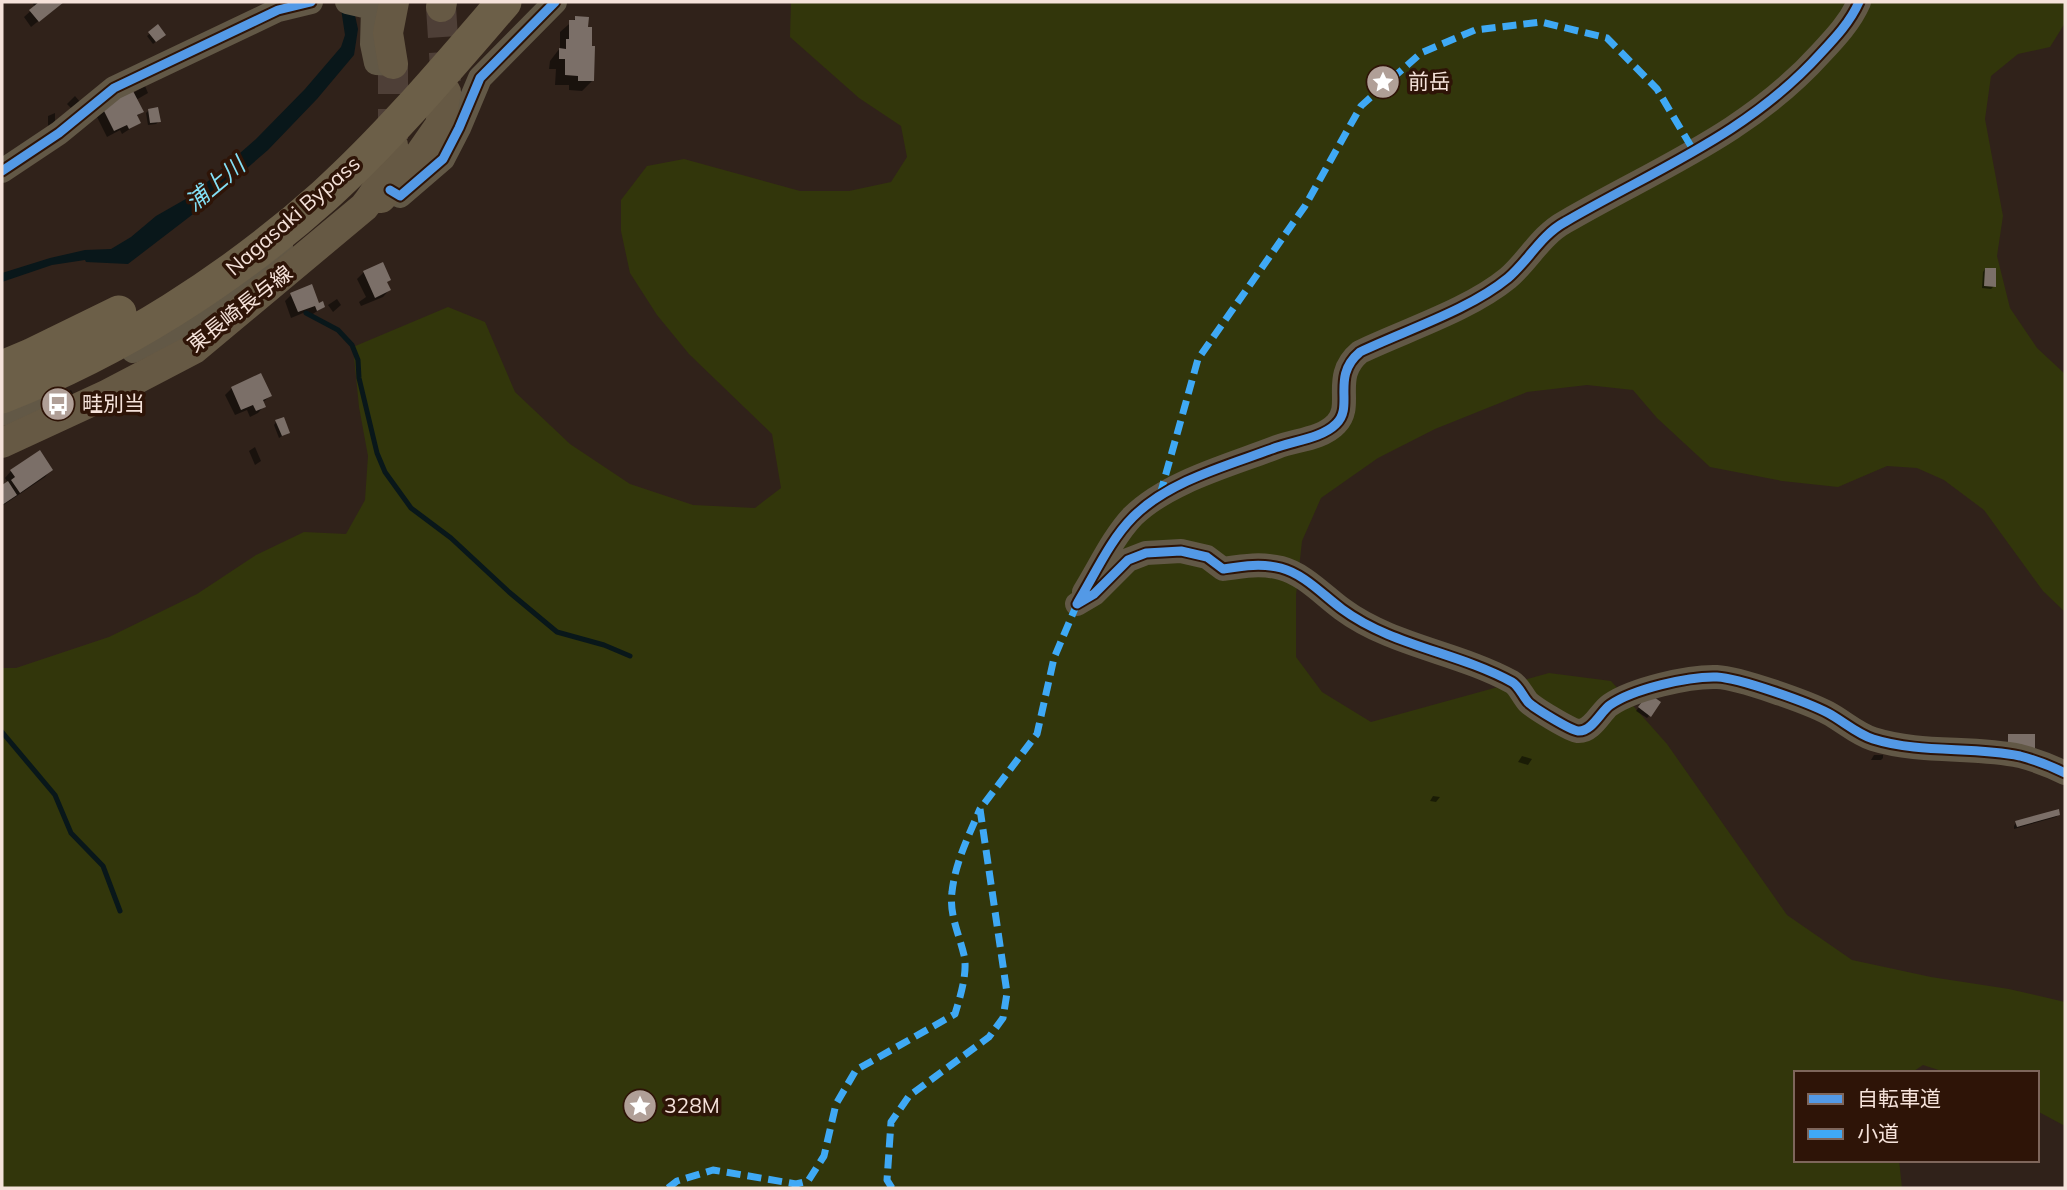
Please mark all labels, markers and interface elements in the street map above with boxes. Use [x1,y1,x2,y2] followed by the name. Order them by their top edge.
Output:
[1364,63,1402,101] place icon: 前岳
[1408,68,1450,94] place label: 前岳
[179,148,253,217] water label: 浦上川
[220,150,365,281] street label: Nagasaki Bypass
[182,259,297,357] street label: 東長崎長与線
[39,385,77,423] bus stop icon: 畦別当
[82,390,145,416] place label: 畦別当
[1794,1071,2039,1162] legend
[1857,1085,1941,1111] text: 自転車道
[621,1087,659,1125] place icon: 328M
[664,1092,720,1118] place label: 328M
[1857,1120,1899,1146] text: 小道

